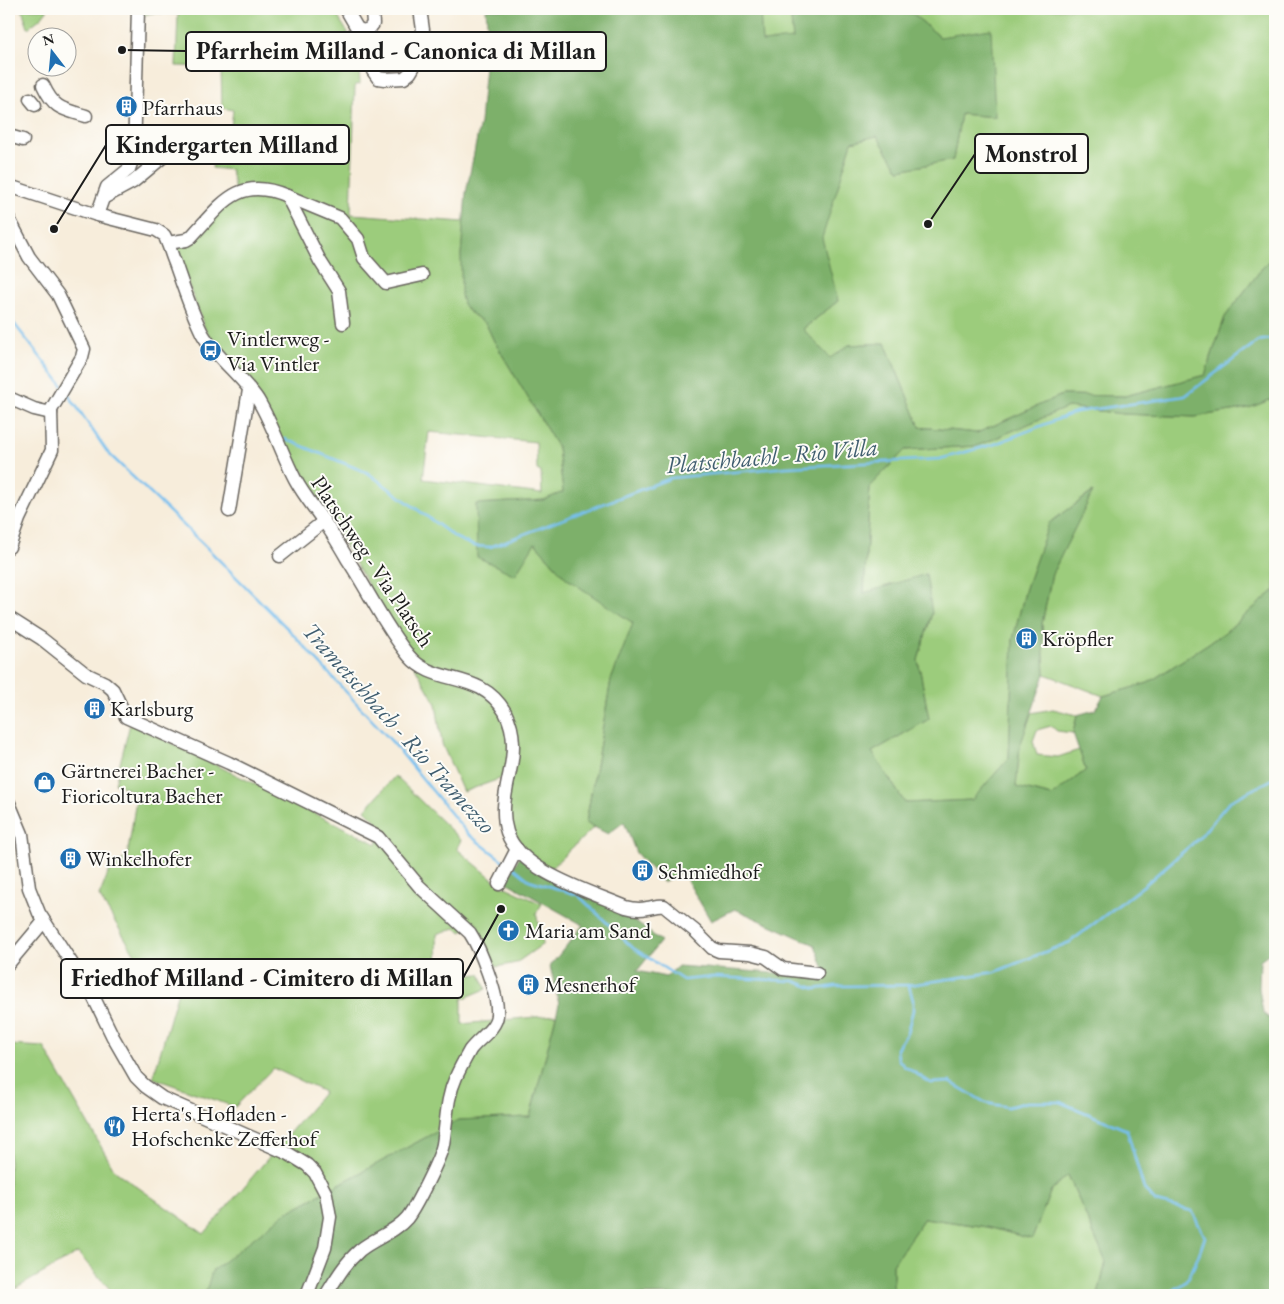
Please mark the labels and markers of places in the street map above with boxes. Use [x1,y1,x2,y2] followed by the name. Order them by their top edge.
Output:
[186,32,606,71] callout: Pfarrheim Milland - Canonica di Millan
[142,93,223,122] place label: Pfarrhaus
[114,95,138,119] building icon: Pfarrhaus
[106,125,349,164] callout: Kindergarten Milland
[975,134,1088,173] callout: Monstrol
[227,324,330,378] place label: Vintlerweg - Via Vintler
[199,339,223,363] bus stop icon: Vintlerweg - Via Vintler
[1042,624,1114,653] place label: Kröpfler
[1014,626,1038,650] building icon: Kröpfler
[110,694,194,723] place label: Karlsburg
[82,696,106,720] building icon: Karlsburg
[61,756,223,810] place label: Gärtnerei Bacher - Fioricoltura Bacher
[33,771,57,795] shop icon: Gärtnerei Bacher - Fioricoltura Bacher
[86,844,192,873] place label: Winkelhofer
[58,846,82,870] building icon: Winkelhofer
[658,857,763,886] place label: Schmiedhof
[630,859,654,883] building icon: Schmiedhof
[525,916,652,945] place label: Maria am Sand
[497,918,521,942] church icon: Maria am Sand
[61,959,463,998] callout: Friedhof Milland - Cimitero di Millan
[544,970,639,999] place label: Mesnerhof
[516,972,540,996] building icon: Mesnerhof
[131,1099,320,1153] place label: Herta's Hofladen - Hofschenke Zefferhof
[103,1114,127,1138] restaurant icon: Herta's Hofladen - Hofschenke Zefferhof

